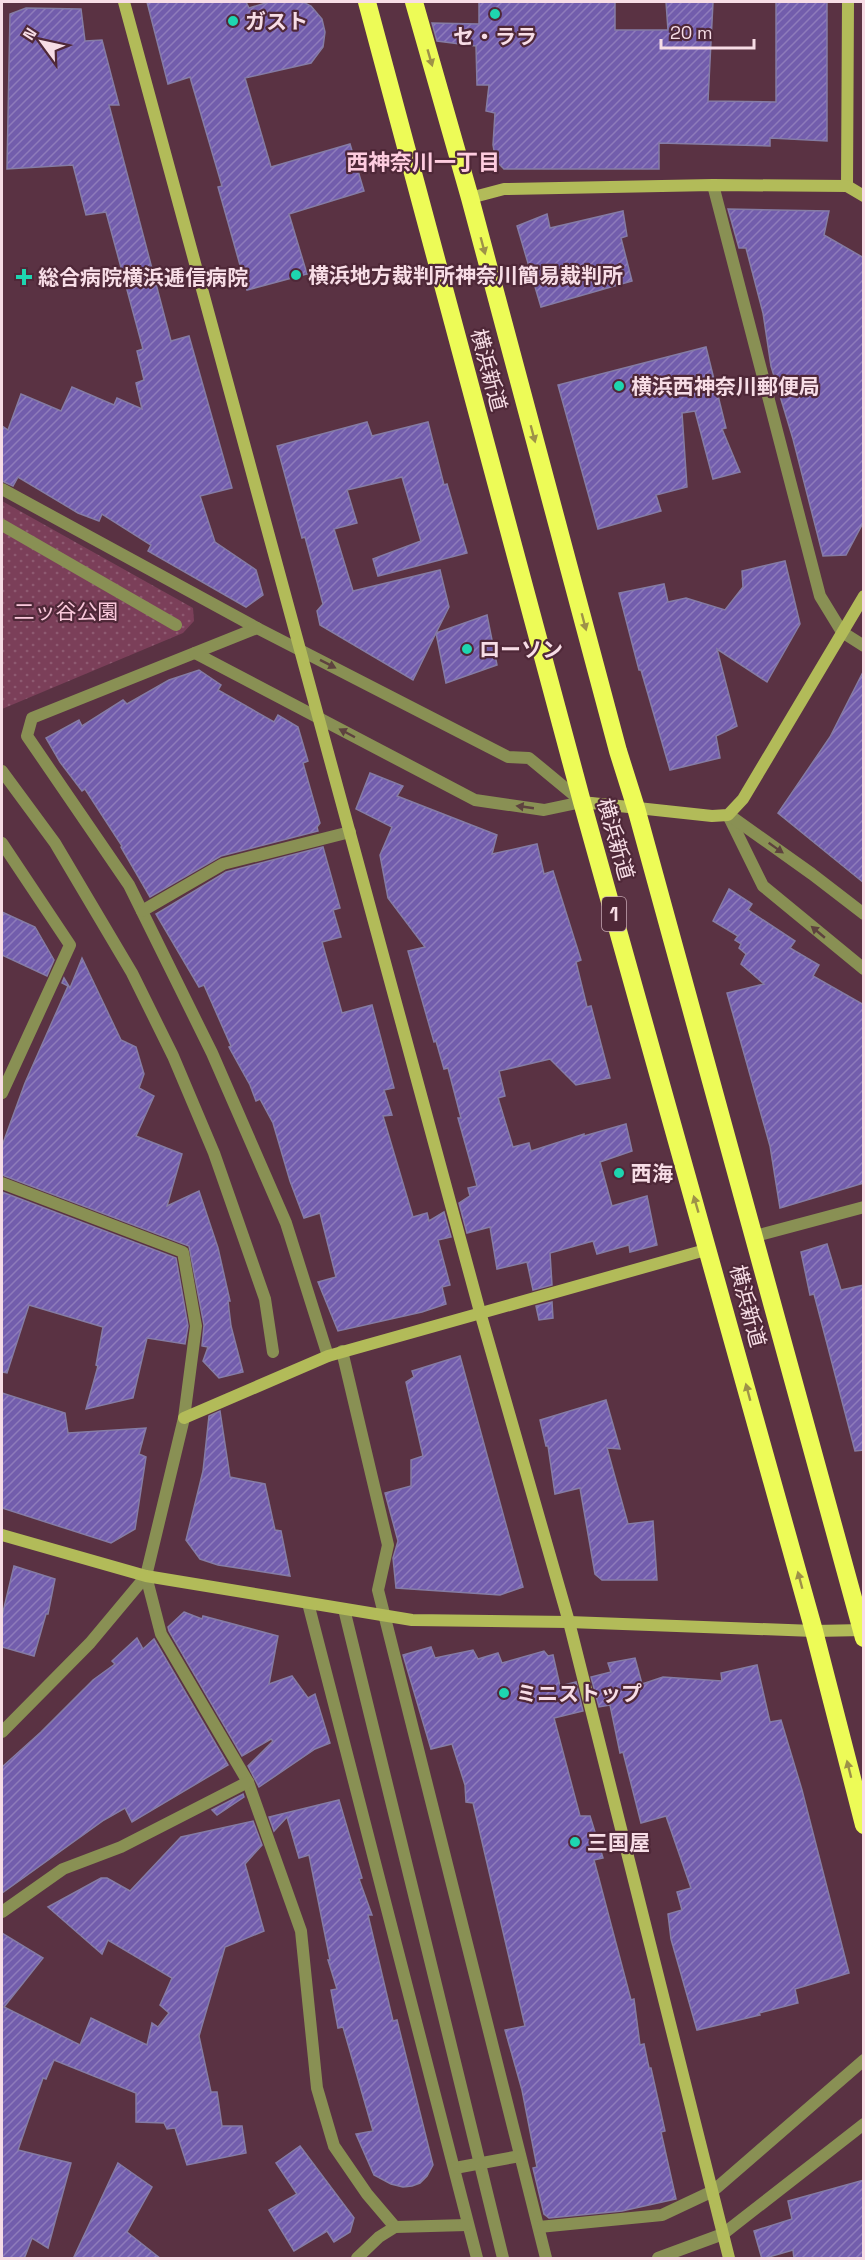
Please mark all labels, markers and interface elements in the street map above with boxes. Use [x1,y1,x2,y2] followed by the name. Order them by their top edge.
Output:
[488,7,502,21] marker: セ・ララ
[245,8,308,35] place label: ガスト
[12,12,72,72] north arrow
[661,12,754,50] scale bar
[226,14,240,28] marker: ガスト
[670,21,713,44] text: 20 m
[453,23,537,50] place label: セ・ララ
[18,24,42,44] text: N
[426,49,435,67] one-way arrow
[346,148,500,176] district label: 西神奈川一丁目
[478,237,488,255] one-way arrow
[308,262,623,289] place label: 横浜地方裁判所神奈川簡易裁判所
[38,264,248,291] place label: 総合病院横浜逓信病院
[15,268,33,286] marker: 総合病院横浜逓信病院
[289,268,303,282] marker: 横浜地方裁判所神奈川簡易裁判所
[465,326,513,414] street label: 横浜新道
[631,373,820,400] place label: 横浜西神奈川郵便局
[612,379,626,393] marker: 横浜西神奈川郵便局
[529,425,538,443] one-way arrow
[14,598,119,625] park label: 二ッ谷公園
[579,613,589,632] one-way arrow
[479,636,563,663] place label: ローソン
[460,642,474,656] marker: ローソン
[320,659,337,669] one-way arrow
[338,728,355,738] one-way arrow
[591,795,641,883] street label: 横浜新道
[515,803,534,812] one-way arrow
[767,842,783,854] one-way arrow
[602,897,626,931] road number: 1
[811,926,826,939] one-way arrow
[631,1160,673,1187] place label: 西海
[612,1166,626,1180] marker: 西海
[691,1195,700,1213] one-way arrow
[724,1262,772,1350] street label: 横浜新道
[743,1383,752,1401] one-way arrow
[795,1571,804,1589] one-way arrow
[516,1680,642,1707] place label: ミニストップ
[497,1686,511,1700] marker: ミニストップ
[844,1760,853,1778] one-way arrow
[587,1829,650,1856] place label: 三国屋
[568,1835,582,1849] marker: 三国屋

